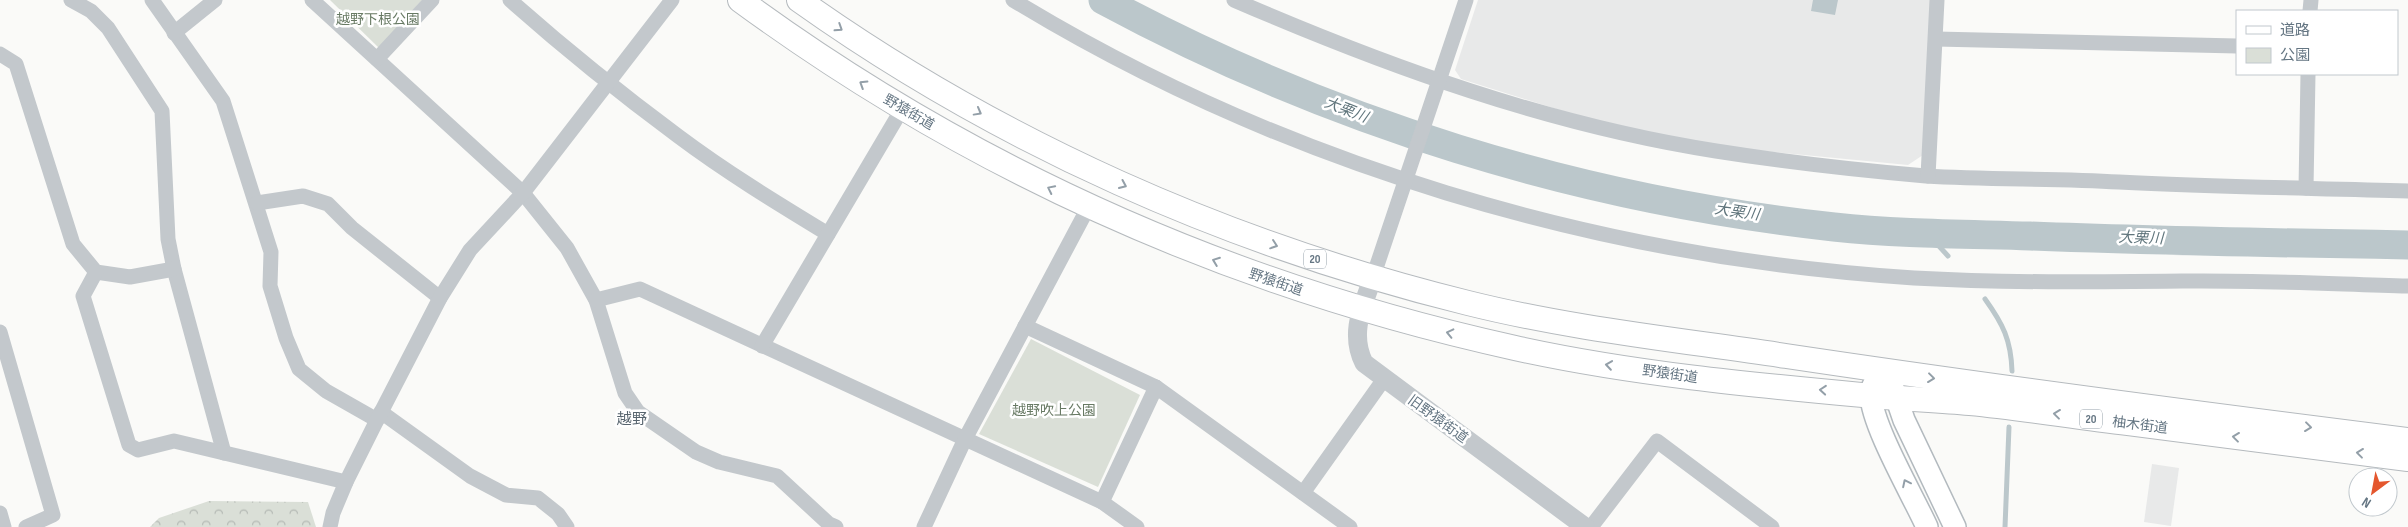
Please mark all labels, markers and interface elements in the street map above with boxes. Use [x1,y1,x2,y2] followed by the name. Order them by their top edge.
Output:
[2236,10,2398,75] legend
[336,11,420,28] park label: 越野下根公園
[834,21,843,31] one-way arrow
[2280,21,2310,40] text: 道路
[2280,46,2310,65] text: 公園
[859,81,868,91] one-way arrow
[881,91,937,133] street label: 野猿街道
[1322,93,1372,128] water label: 大栗川
[973,106,982,116] one-way arrow
[1118,179,1127,190] one-way arrow
[1047,184,1056,195] one-way arrow
[1713,199,1763,225] water label: 大栗川
[2118,228,2166,248] water label: 大栗川
[1269,239,1278,249] one-way arrow
[1304,250,1326,268] road number: 20
[1212,256,1221,267] one-way arrow
[1247,265,1305,299] street label: 野猿街道
[1446,328,1455,339] one-way arrow
[1605,361,1614,371] one-way arrow
[1641,362,1699,386] street label: 野猿街道
[1927,372,1935,383] one-way arrow
[1819,385,1827,396] one-way arrow
[1405,392,1471,446] street label: 旧野猿街道
[1012,402,1096,419] park label: 越野吹上公園
[2053,409,2061,420] one-way arrow
[2080,409,2102,428] road number: 20
[616,410,647,429] district label: 越野
[2111,413,2169,437] street label: 柚木街道
[2304,422,2313,432] one-way arrow
[2231,432,2239,443] one-way arrow
[2355,448,2363,459] one-way arrow
[2348,467,2398,517] north arrow
[1902,479,1913,488] one-way arrow
[2359,493,2374,512] text: N

